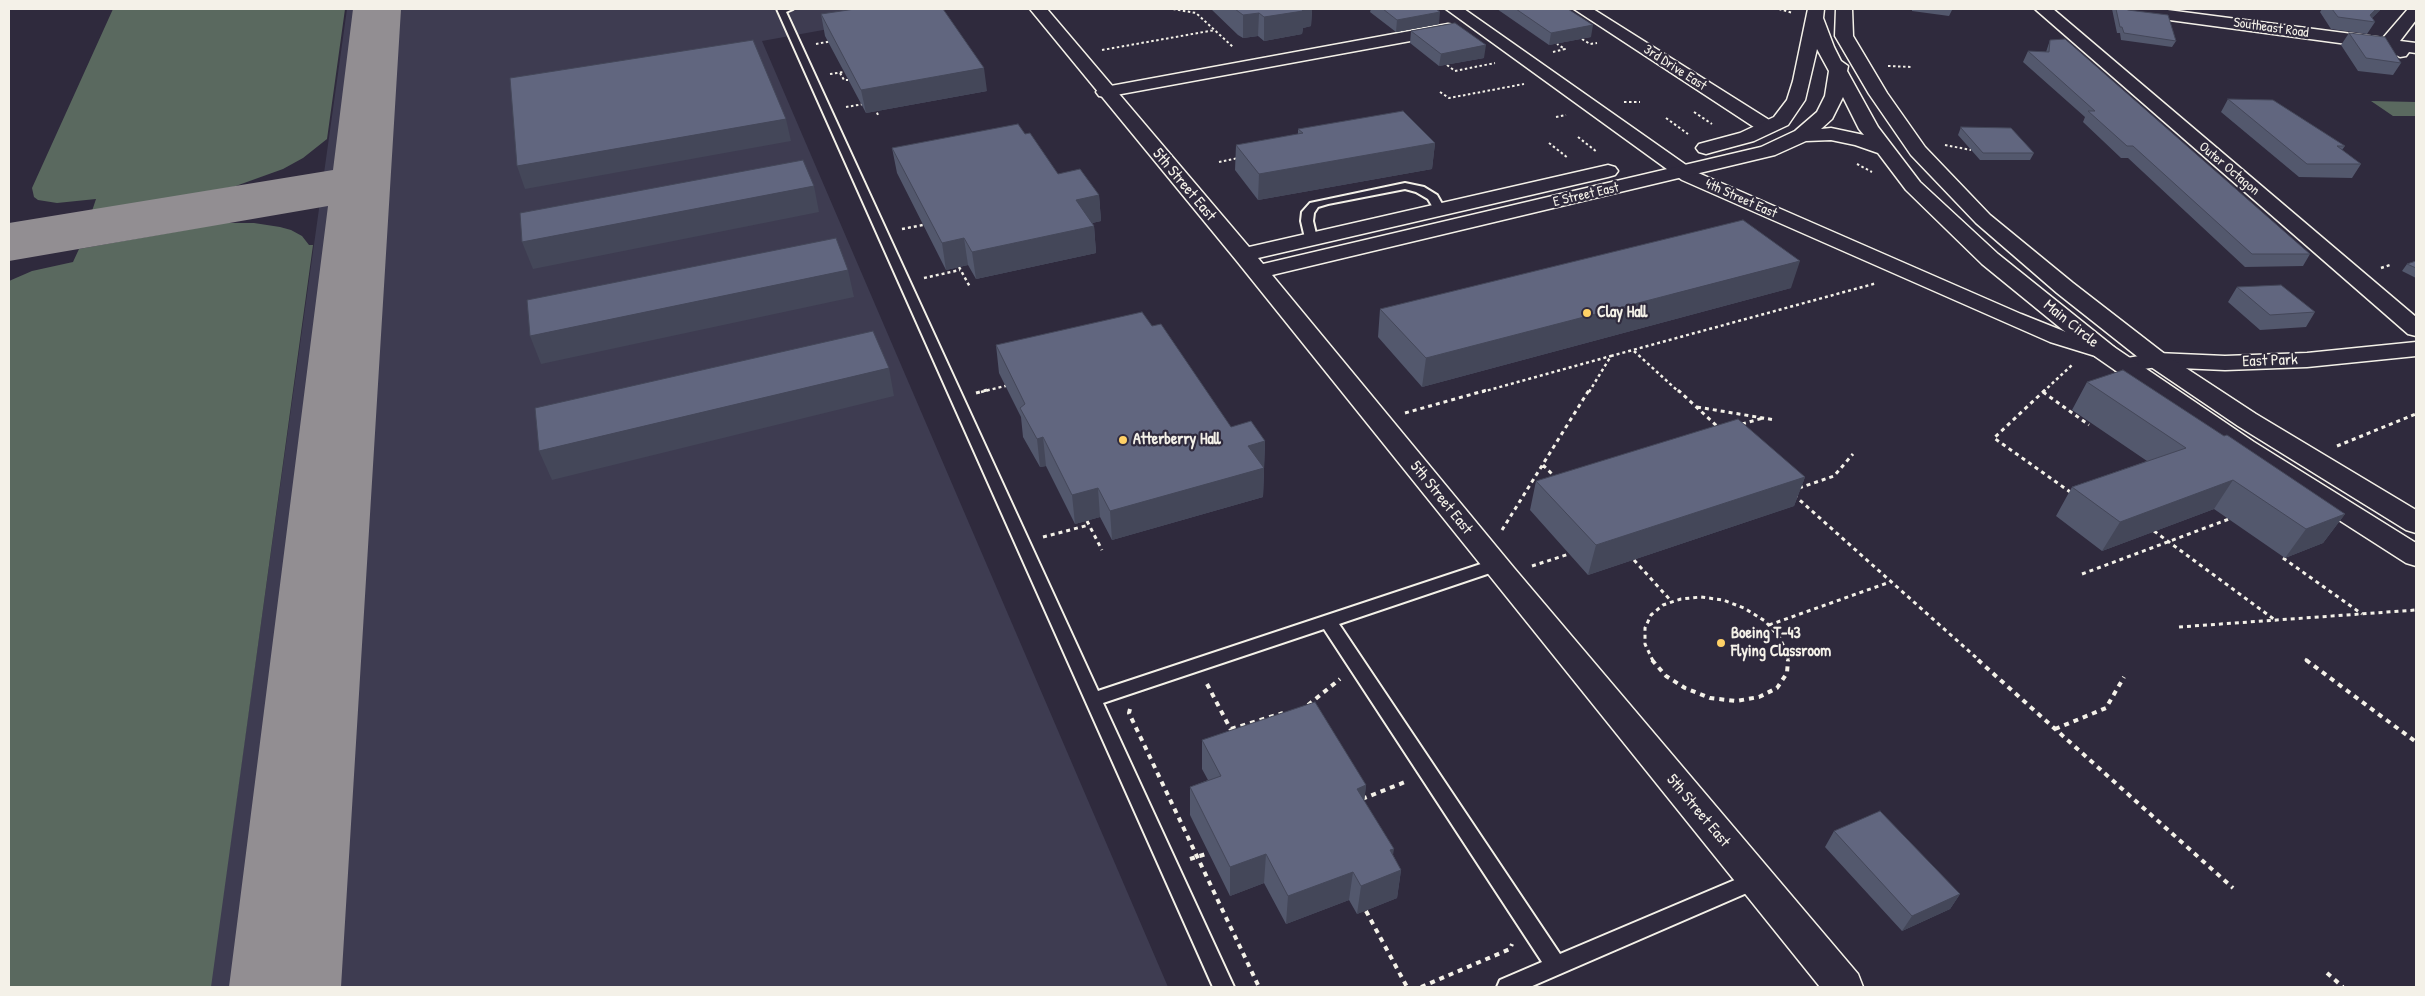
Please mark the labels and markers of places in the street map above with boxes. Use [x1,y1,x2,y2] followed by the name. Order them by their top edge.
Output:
[1597,303,1647,323] place label: Clay Hall
[1581,307,1593,319] marker: Clay Hall
[1133,430,1221,450] place label: Atterberry Hall
[1117,434,1129,446] marker: Atterberry Hall
[1731,624,1831,662] place label: Boeing T-43 Flying Classroom
[1715,637,1727,649] marker: Boeing T-43 Flying Classroom

